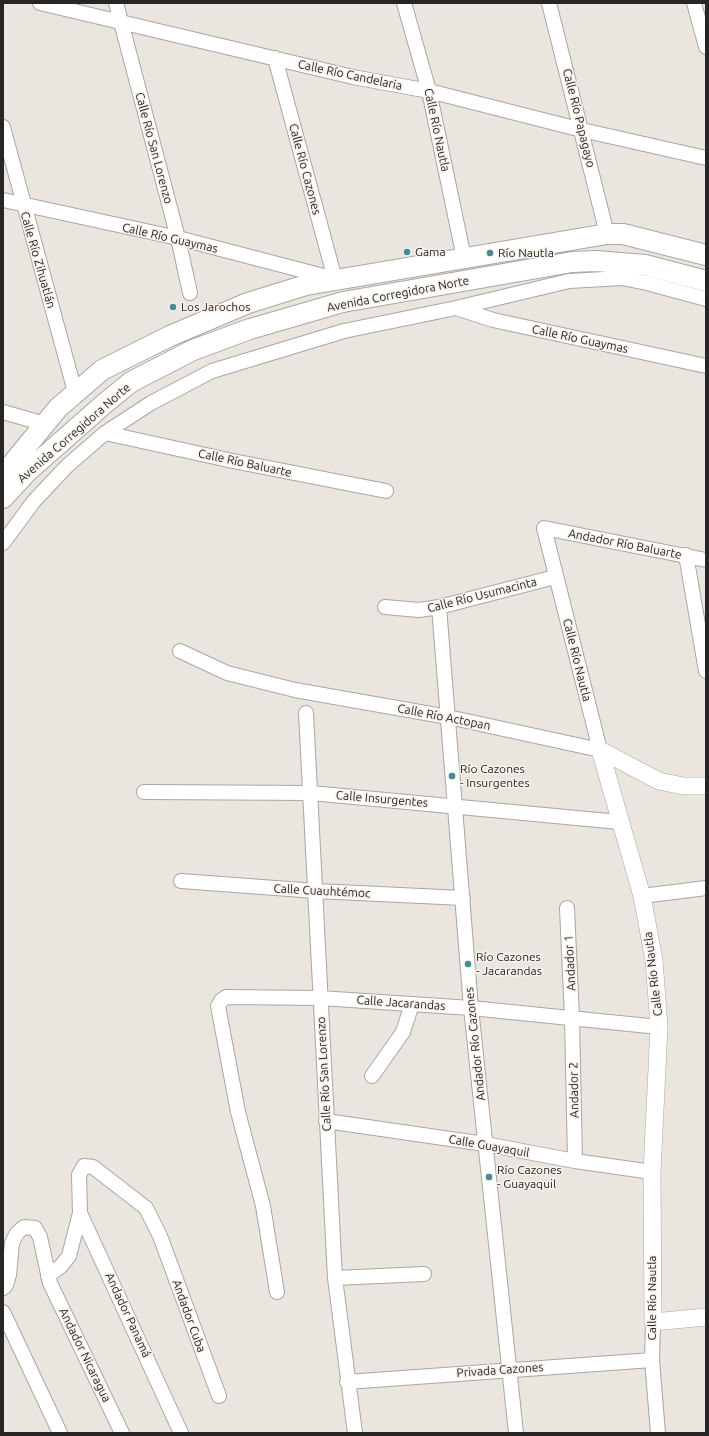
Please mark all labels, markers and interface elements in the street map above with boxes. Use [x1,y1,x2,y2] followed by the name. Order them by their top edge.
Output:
[296,57,404,93] street label: Calle Río Candelaria
[560,67,598,169] street label: Calle Río Papagayo
[421,87,453,173] street label: Calle Río Nautla
[132,91,176,205] street label: Calle Río San Lorenzo
[286,122,324,216] street label: Calle Río Cazones
[17,210,59,310] street label: Calle Río Zihuatlán
[121,220,219,256] street label: Calle Río Guaymas
[415,245,446,259] place label: Gama
[498,246,554,260] place label: Río Nautla
[402,247,412,257] marker: Gama
[485,248,495,258] marker: Río Nautla
[326,273,470,315] street label: Avenida Corregidora Norte
[181,300,250,314] place label: Los Jarochos
[168,302,178,312] marker: Los Jarochos
[531,322,629,356] street label: Calle Río Guaymas
[15,380,133,486] street label: Avenida Corregidora Norte
[197,446,293,480] street label: Calle Río Baluarte
[567,526,683,562] street label: Andador Río Baluarte
[426,574,538,616] street label: Calle Río Usumacinta
[560,617,594,703] street label: Calle Río Nautla
[396,701,492,733] street label: Calle Río Actopan
[460,762,530,790] place label: Río Cazones - Insurgentes
[447,771,457,781] marker: Río Cazones - Insurgentes
[335,788,429,810] street label: Calle Insurgentes
[273,881,371,901] street label: Calle Cuauhtémoc
[641,931,665,1017] street label: Calle Río Nautla
[561,935,579,991] street label: Andador 1
[476,950,542,978] place label: Río Cazones - Jacarandas
[463,959,473,969] marker: Río Cazones - Jacarandas
[462,987,488,1101] street label: Andador Río Cazones
[356,993,446,1013] street label: Calle Jacarandas
[314,1016,334,1132] street label: Calle Río San Lorenzo
[566,1062,582,1118] street label: Andador 2
[447,1132,531,1160] street label: Calle Guayaquil
[497,1163,562,1191] place label: Río Cazones - Guayaquil
[484,1172,494,1182] marker: Río Cazones - Guayaquil
[645,1255,659,1341] street label: Calle Río Nautla
[102,1270,154,1360] street label: Andador Panamá
[169,1278,209,1354] street label: Andador Cuba
[56,1306,114,1404] street label: Andador Nicaragua
[456,1360,544,1380] street label: Privada Cazones

